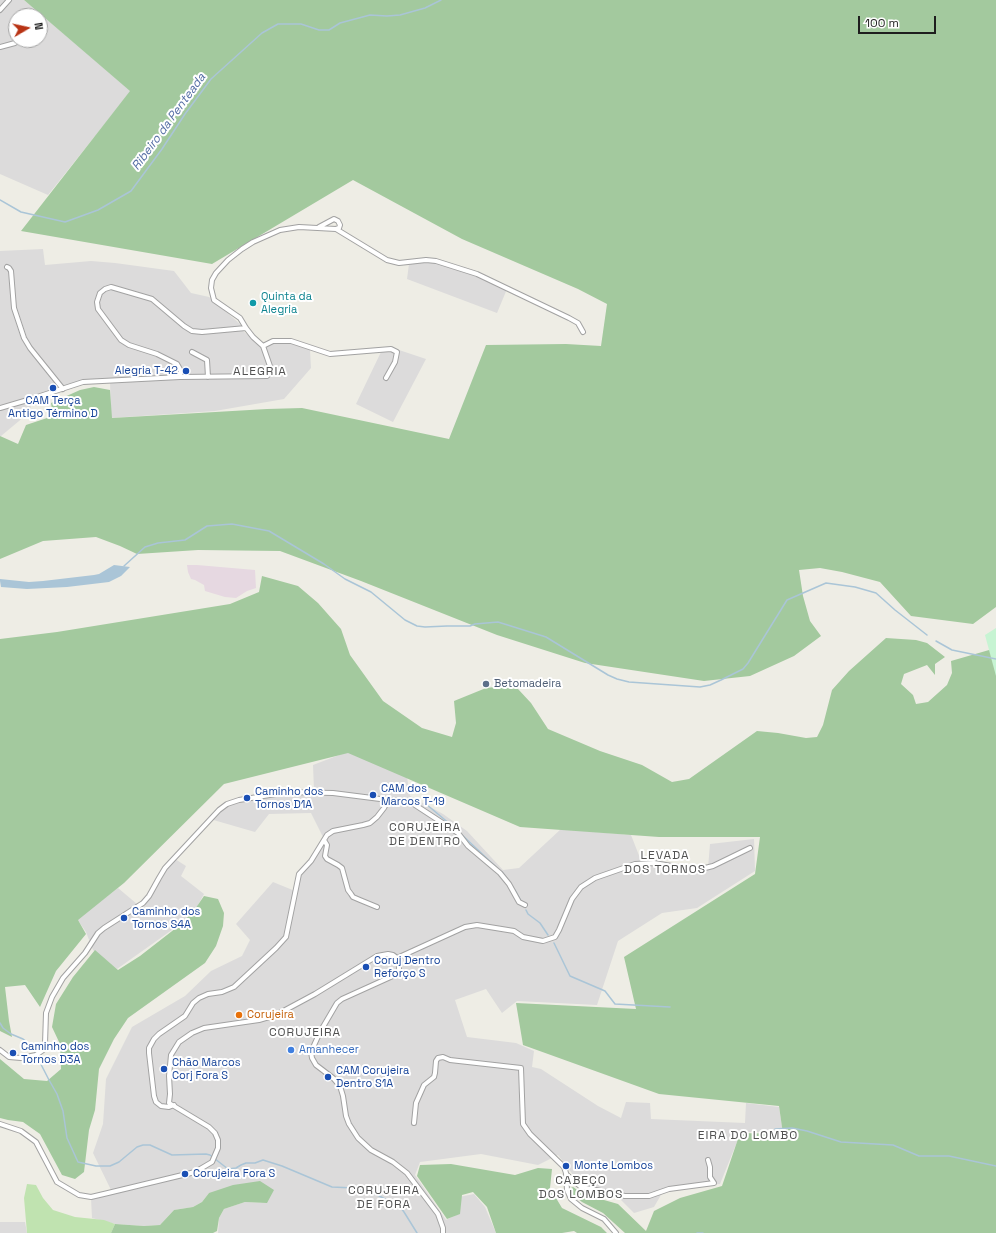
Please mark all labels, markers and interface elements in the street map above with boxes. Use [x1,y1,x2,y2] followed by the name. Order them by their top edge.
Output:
[8,8,48,48] north arrow
[860,8,938,34] scale bar
[865,15,899,31] text: 100 m
[31,22,46,31] text: N
[129,71,209,173] water label: Ribeiro da Penteada
[261,290,312,316] place label: Quinta da Alegria
[248,298,258,308] marker: Quinta da Alegria
[115,364,178,378] place label: Alegria T-42
[233,365,287,379] district label: ALEGRIA
[181,366,191,376] marker: Alegria T-42
[48,383,58,393] marker: CAM Terça Antigo Término D
[8,394,98,420] place label: CAM Terça Antigo Término D
[494,677,561,691] place label: Betomadeira
[481,679,491,689] marker: Betomadeira
[381,782,445,808] place label: CAM dos Marcos T-19
[255,785,323,811] place label: Caminho dos Tornos D1A
[368,790,378,800] marker: CAM dos Marcos T-19
[242,793,252,803] marker: Caminho dos Tornos D1A
[389,821,461,849] district label: CORUJEIRA DE DENTRO
[624,849,706,877] district label: LEVADA DOS TORNOS
[132,905,200,931] place label: Caminho dos Tornos S4A
[119,913,129,923] marker: Caminho dos Tornos S4A
[374,954,440,980] place label: Coruj Dentro Reforço S
[361,962,371,972] marker: Coruj Dentro Reforço S
[247,1008,294,1022] place label: Corujeira
[234,1010,244,1020] marker: Corujeira
[269,1026,341,1040] district label: CORUJEIRA
[21,1040,89,1066] place label: Caminho dos Tornos D3A
[299,1043,359,1057] place label: Amanhecer
[286,1045,296,1055] marker: Amanhecer
[8,1048,18,1058] marker: Caminho dos Tornos D3A
[172,1056,241,1082] place label: Chão Marcos Corj Fora S
[159,1064,169,1074] marker: Chão Marcos Corj Fora S
[336,1064,409,1090] place label: CAM Corujeira Dentro S1A
[323,1072,333,1082] marker: CAM Corujeira Dentro S1A
[698,1129,798,1143] district label: EIRA DO LOMBO
[574,1159,653,1173] place label: Monte Lombos
[561,1161,571,1171] marker: Monte Lombos
[193,1167,275,1181] place label: Corujeira Fora S
[180,1169,190,1179] marker: Corujeira Fora S
[539,1174,623,1202] district label: CABEÇO DOS LOMBOS
[348,1184,420,1212] district label: CORUJEIRA DE FORA

